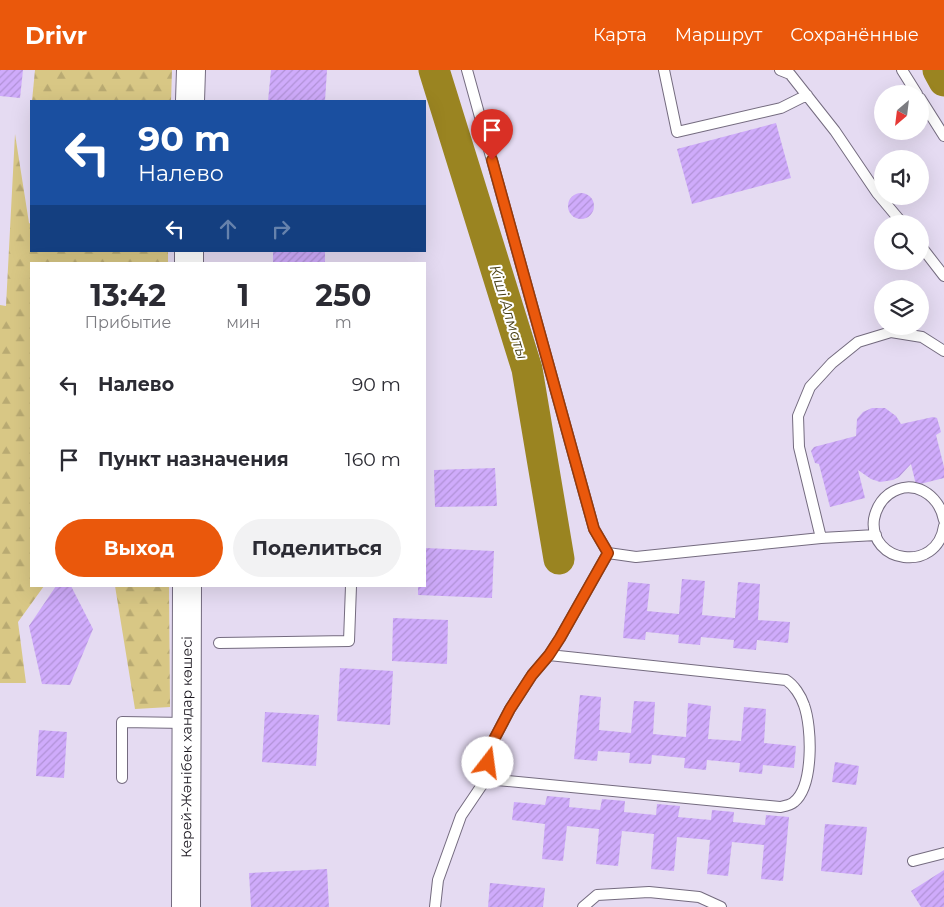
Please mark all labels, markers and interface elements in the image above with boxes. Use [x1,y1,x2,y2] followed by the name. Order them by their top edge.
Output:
[25,21,87,50] text: Drivr
[593,24,647,46] text: Карта
[675,24,762,46] text: Маршрут
[790,24,919,46] text: Сохранённые
[874,85,929,140] north arrow
[874,85,929,335] map controls
[471,109,513,160] pin
[478,116,506,144] icon: arrive
[138,117,231,160] text: 90 m
[55,120,120,185] icon: left
[874,150,929,205] button: sound
[138,160,224,187] text: Налево
[161,215,189,243] icon: left
[214,215,242,243] icon: ahead
[267,215,295,243] icon: right
[874,215,929,270] button: search
[486,262,532,362] water label: Кіші Алматы
[90,277,166,314] text: 13:42
[238,277,249,314] text: 1
[315,277,371,314] text: 250
[874,280,929,335] button: layers
[85,313,171,332] text: Прибытие
[226,313,261,332] text: мин
[335,313,352,332] text: m
[55,371,83,399] icon: left
[98,373,174,396] text: Налево
[352,373,401,396] text: 90 m
[55,446,83,474] icon: arrive
[98,448,289,471] text: Пункт назначения
[345,448,401,471] text: 160 m
[55,519,223,577] button: Выход
[233,519,401,577] button: Поделиться
[177,636,196,858] street label: Керей-Жәнібек хандар көшесі
[461,736,513,788] position arrow

